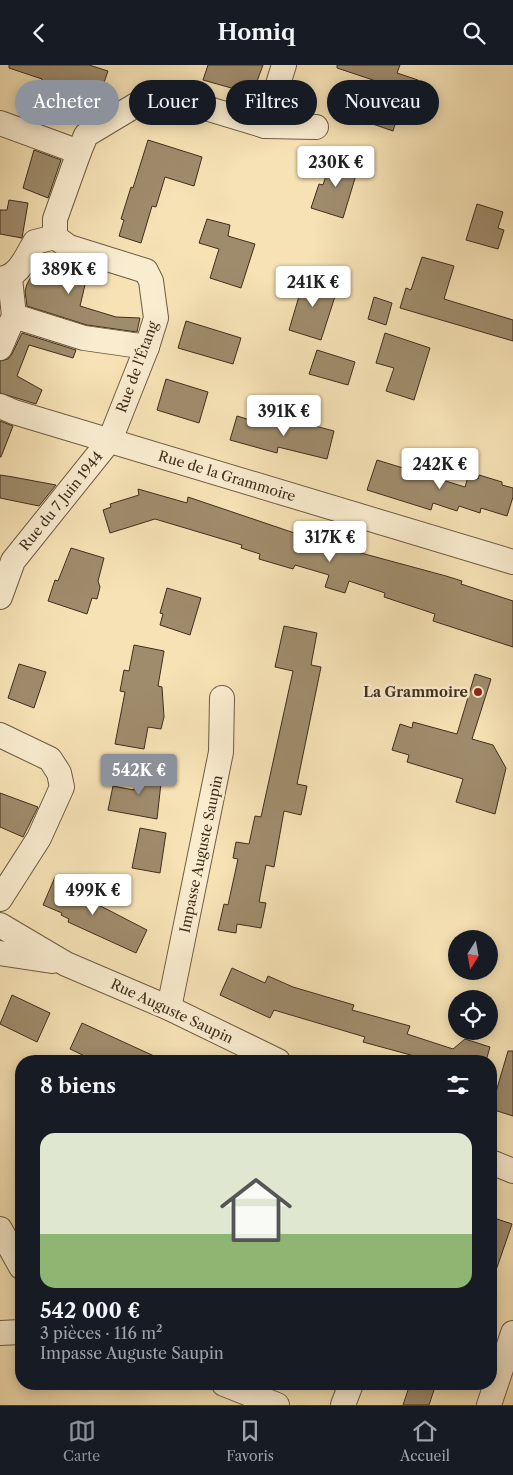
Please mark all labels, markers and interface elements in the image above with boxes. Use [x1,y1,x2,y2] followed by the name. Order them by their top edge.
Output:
[25,19,53,47] icon: back
[218,19,295,46] text: Homiq
[460,19,488,47] icon: search
[15,80,119,125] chip: Acheter
[129,80,216,125] chip: Louer
[226,80,317,125] chip: Filtres
[327,80,439,125] chip: Nouveau
[295,145,377,188] pin: 230K €
[308,152,364,172] text: 230K €
[28,253,110,295] pin: 389K €
[41,259,97,279] text: 389K €
[272,265,354,308] pin: 241K €
[287,272,339,292] text: 241K €
[112,318,162,415] street label: Rue de l'Étang
[243,395,325,437] pin: 391K €
[258,401,310,421] text: 391K €
[156,447,298,505] street label: Rue de la Grammoire
[399,447,481,490] pin: 242K €
[15,448,107,554] street label: Rue du 7 Juin 1944
[413,454,467,474] text: 242K €
[289,521,371,563] pin: 317K €
[304,527,356,547] text: 317K €
[363,683,468,701] place label: La Grammoire
[472,686,484,698] marker: La Grammoire
[98,753,180,796] pin: 542K €
[112,760,166,780] text: 542K €
[175,773,227,935] street label: Impasse Auguste Saupin
[52,873,134,916] pin: 499K €
[65,880,121,900] text: 499K €
[448,930,498,980] north arrow
[448,930,498,1040] map controls
[108,975,236,1047] street label: Rue Auguste Saupin
[448,990,498,1040] button: locate
[444,1071,472,1099] icon: filters
[40,1073,116,1098] text: 8 biens
[211,1165,301,1255] icon: home
[40,1298,140,1323] text: 542 000 €
[40,1323,163,1343] text: 3 pièces · 116 m²
[40,1343,224,1363] text: Impasse Auguste Saupin
[63,1417,100,1465] tab: Carte
[226,1417,274,1465] tab: Favoris
[400,1417,450,1465] tab: Accueil

